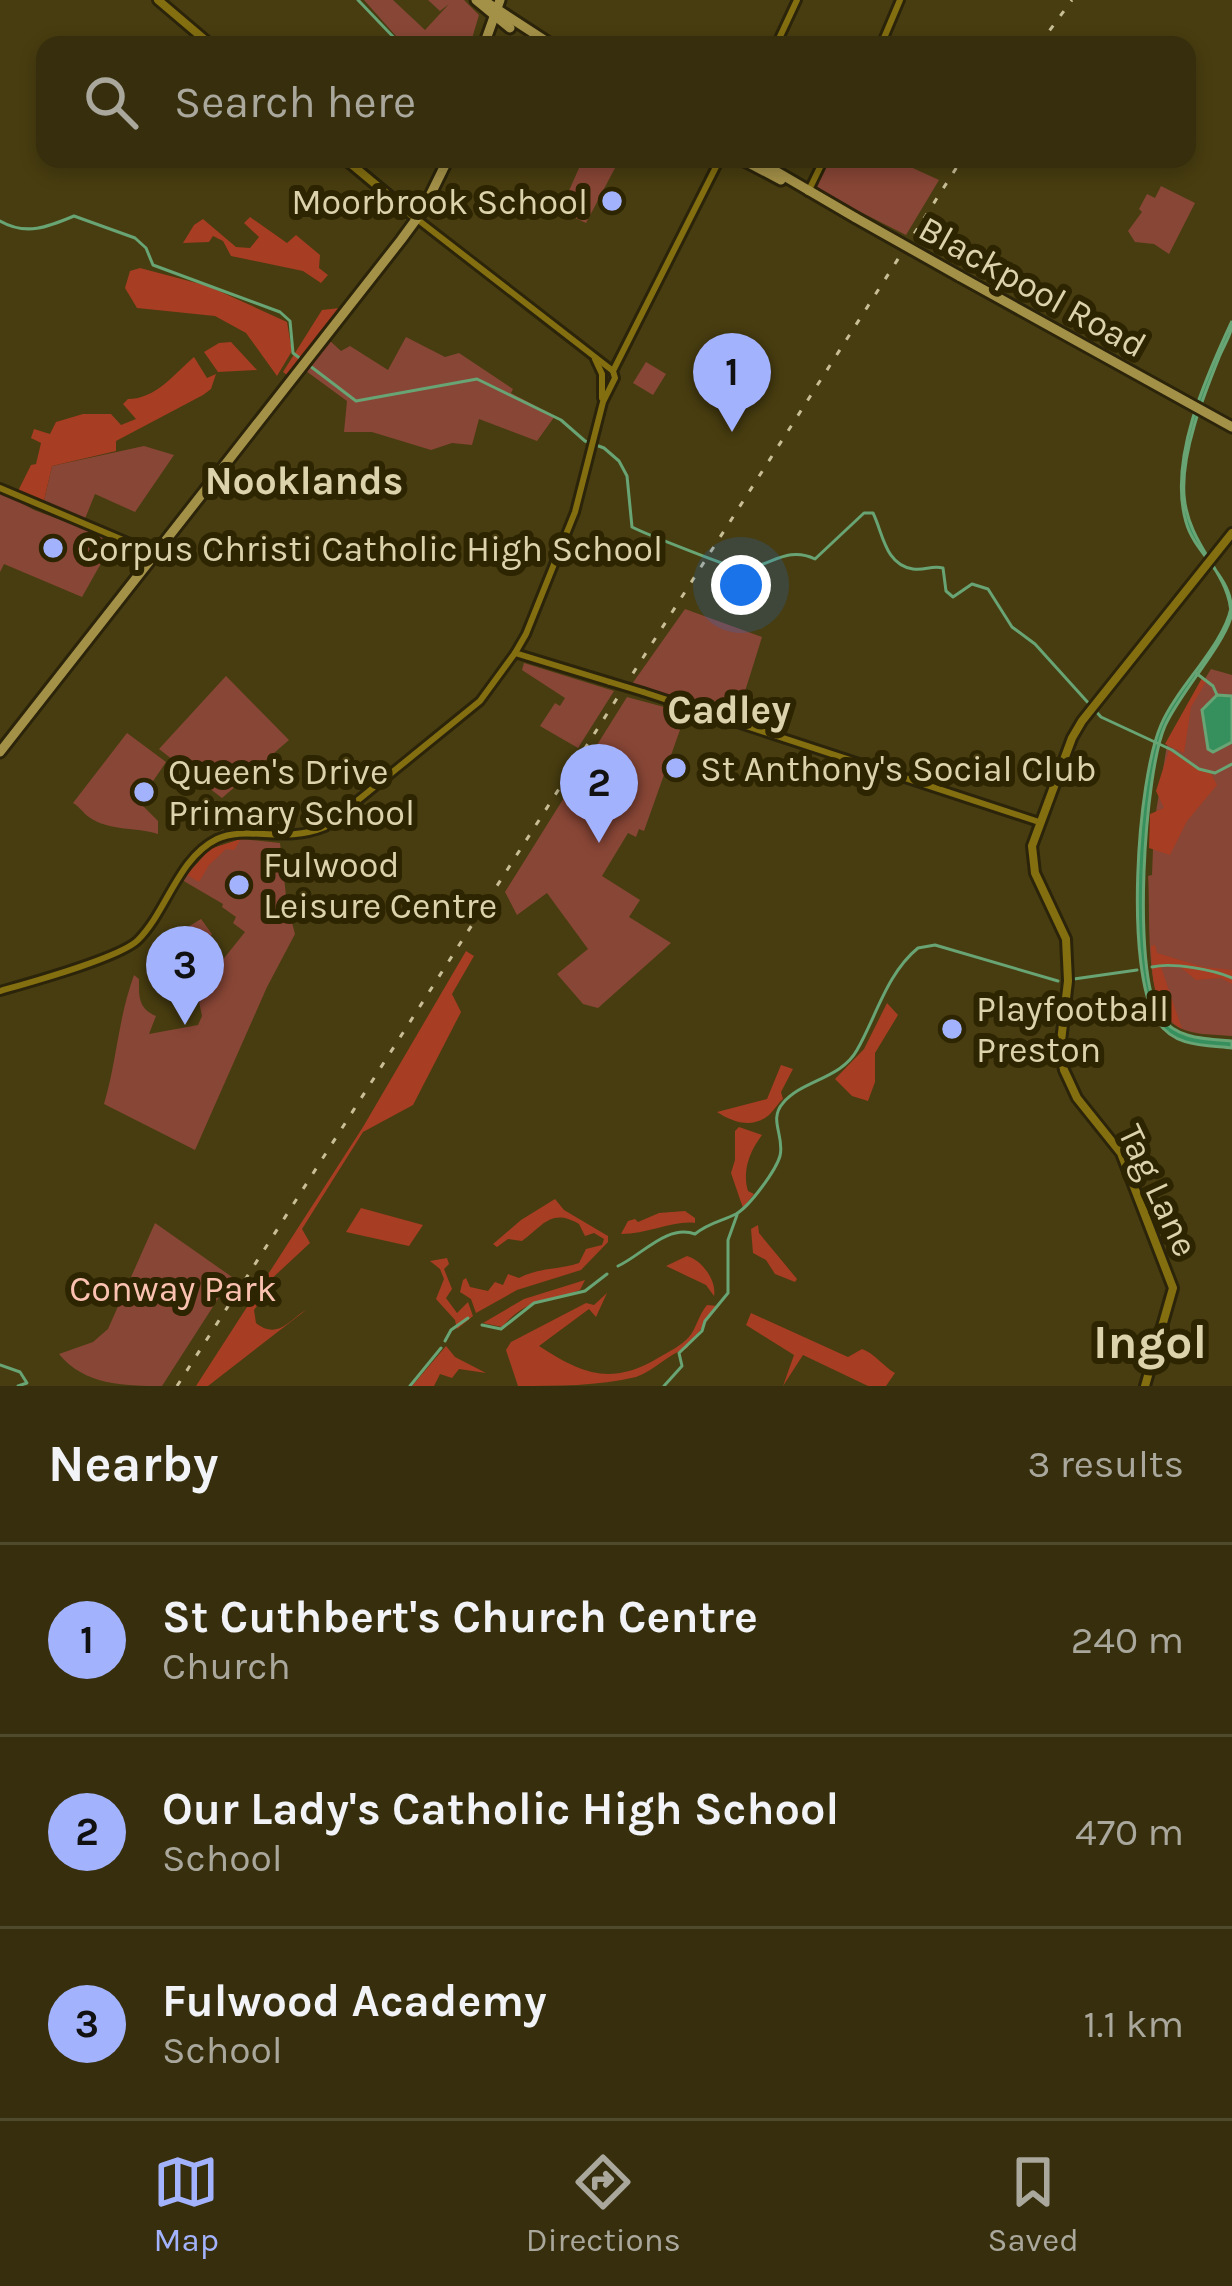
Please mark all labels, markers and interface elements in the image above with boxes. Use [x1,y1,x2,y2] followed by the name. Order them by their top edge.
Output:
[36,36,1196,168] search box
[78,69,144,135] icon: search
[174,76,416,128] text: Search here
[291,181,588,223] place label: Moorbrook School
[599,188,625,214] marker: Moorbrook School
[912,207,1153,367] street label: Blackpool Road
[693,333,771,432] pin: 1
[205,458,403,504] district label: Nooklands
[77,528,663,570] place label: Corpus Christi Catholic High School
[40,535,66,561] marker: Corpus Christi Catholic High School
[711,555,771,615] your location
[667,687,791,733] district label: Cadley
[560,744,638,843] pin: 2
[700,748,1096,790] place label: St Anthony's Social Club
[168,751,415,834] place label: Queen's Drive Primary School
[663,755,689,781] marker: St Anthony's Social Club
[131,779,157,805] marker: Queen's Drive Primary School
[263,844,497,927] place label: Fulwood Leisure Centre
[226,872,252,898] marker: Fulwood Leisure Centre
[146,926,224,1025] pin: 3
[976,988,1169,1071] place label: Playfootball Preston
[939,1016,965,1042] marker: Playfootball Preston
[1109,1118,1207,1263] street label: Tag Lane
[69,1268,277,1310] park label: Conway Park
[1093,1314,1207,1370] district label: Ingol
[48,1434,218,1494] text: Nearby
[1027,1441,1184,1487] text: 3 results
[162,1591,758,1643] text: St Cuthbert's Church Centre
[80,1617,94,1663] text: 1
[1071,1617,1184,1663] text: 240 m
[162,1643,291,1689] text: Church
[162,1783,839,1835] text: Our Lady's Catholic High School
[75,1809,99,1855] text: 2
[1075,1809,1184,1855] text: 470 m
[162,1835,283,1881] text: School
[162,1975,547,2027] text: Fulwood Academy
[75,2001,99,2047] text: 3
[1084,2001,1184,2047] text: 1.1 km
[162,2027,283,2073] text: School
[153,2149,219,2259] tab: Map
[526,2149,681,2259] tab: Directions
[988,2149,1079,2259] tab: Saved

